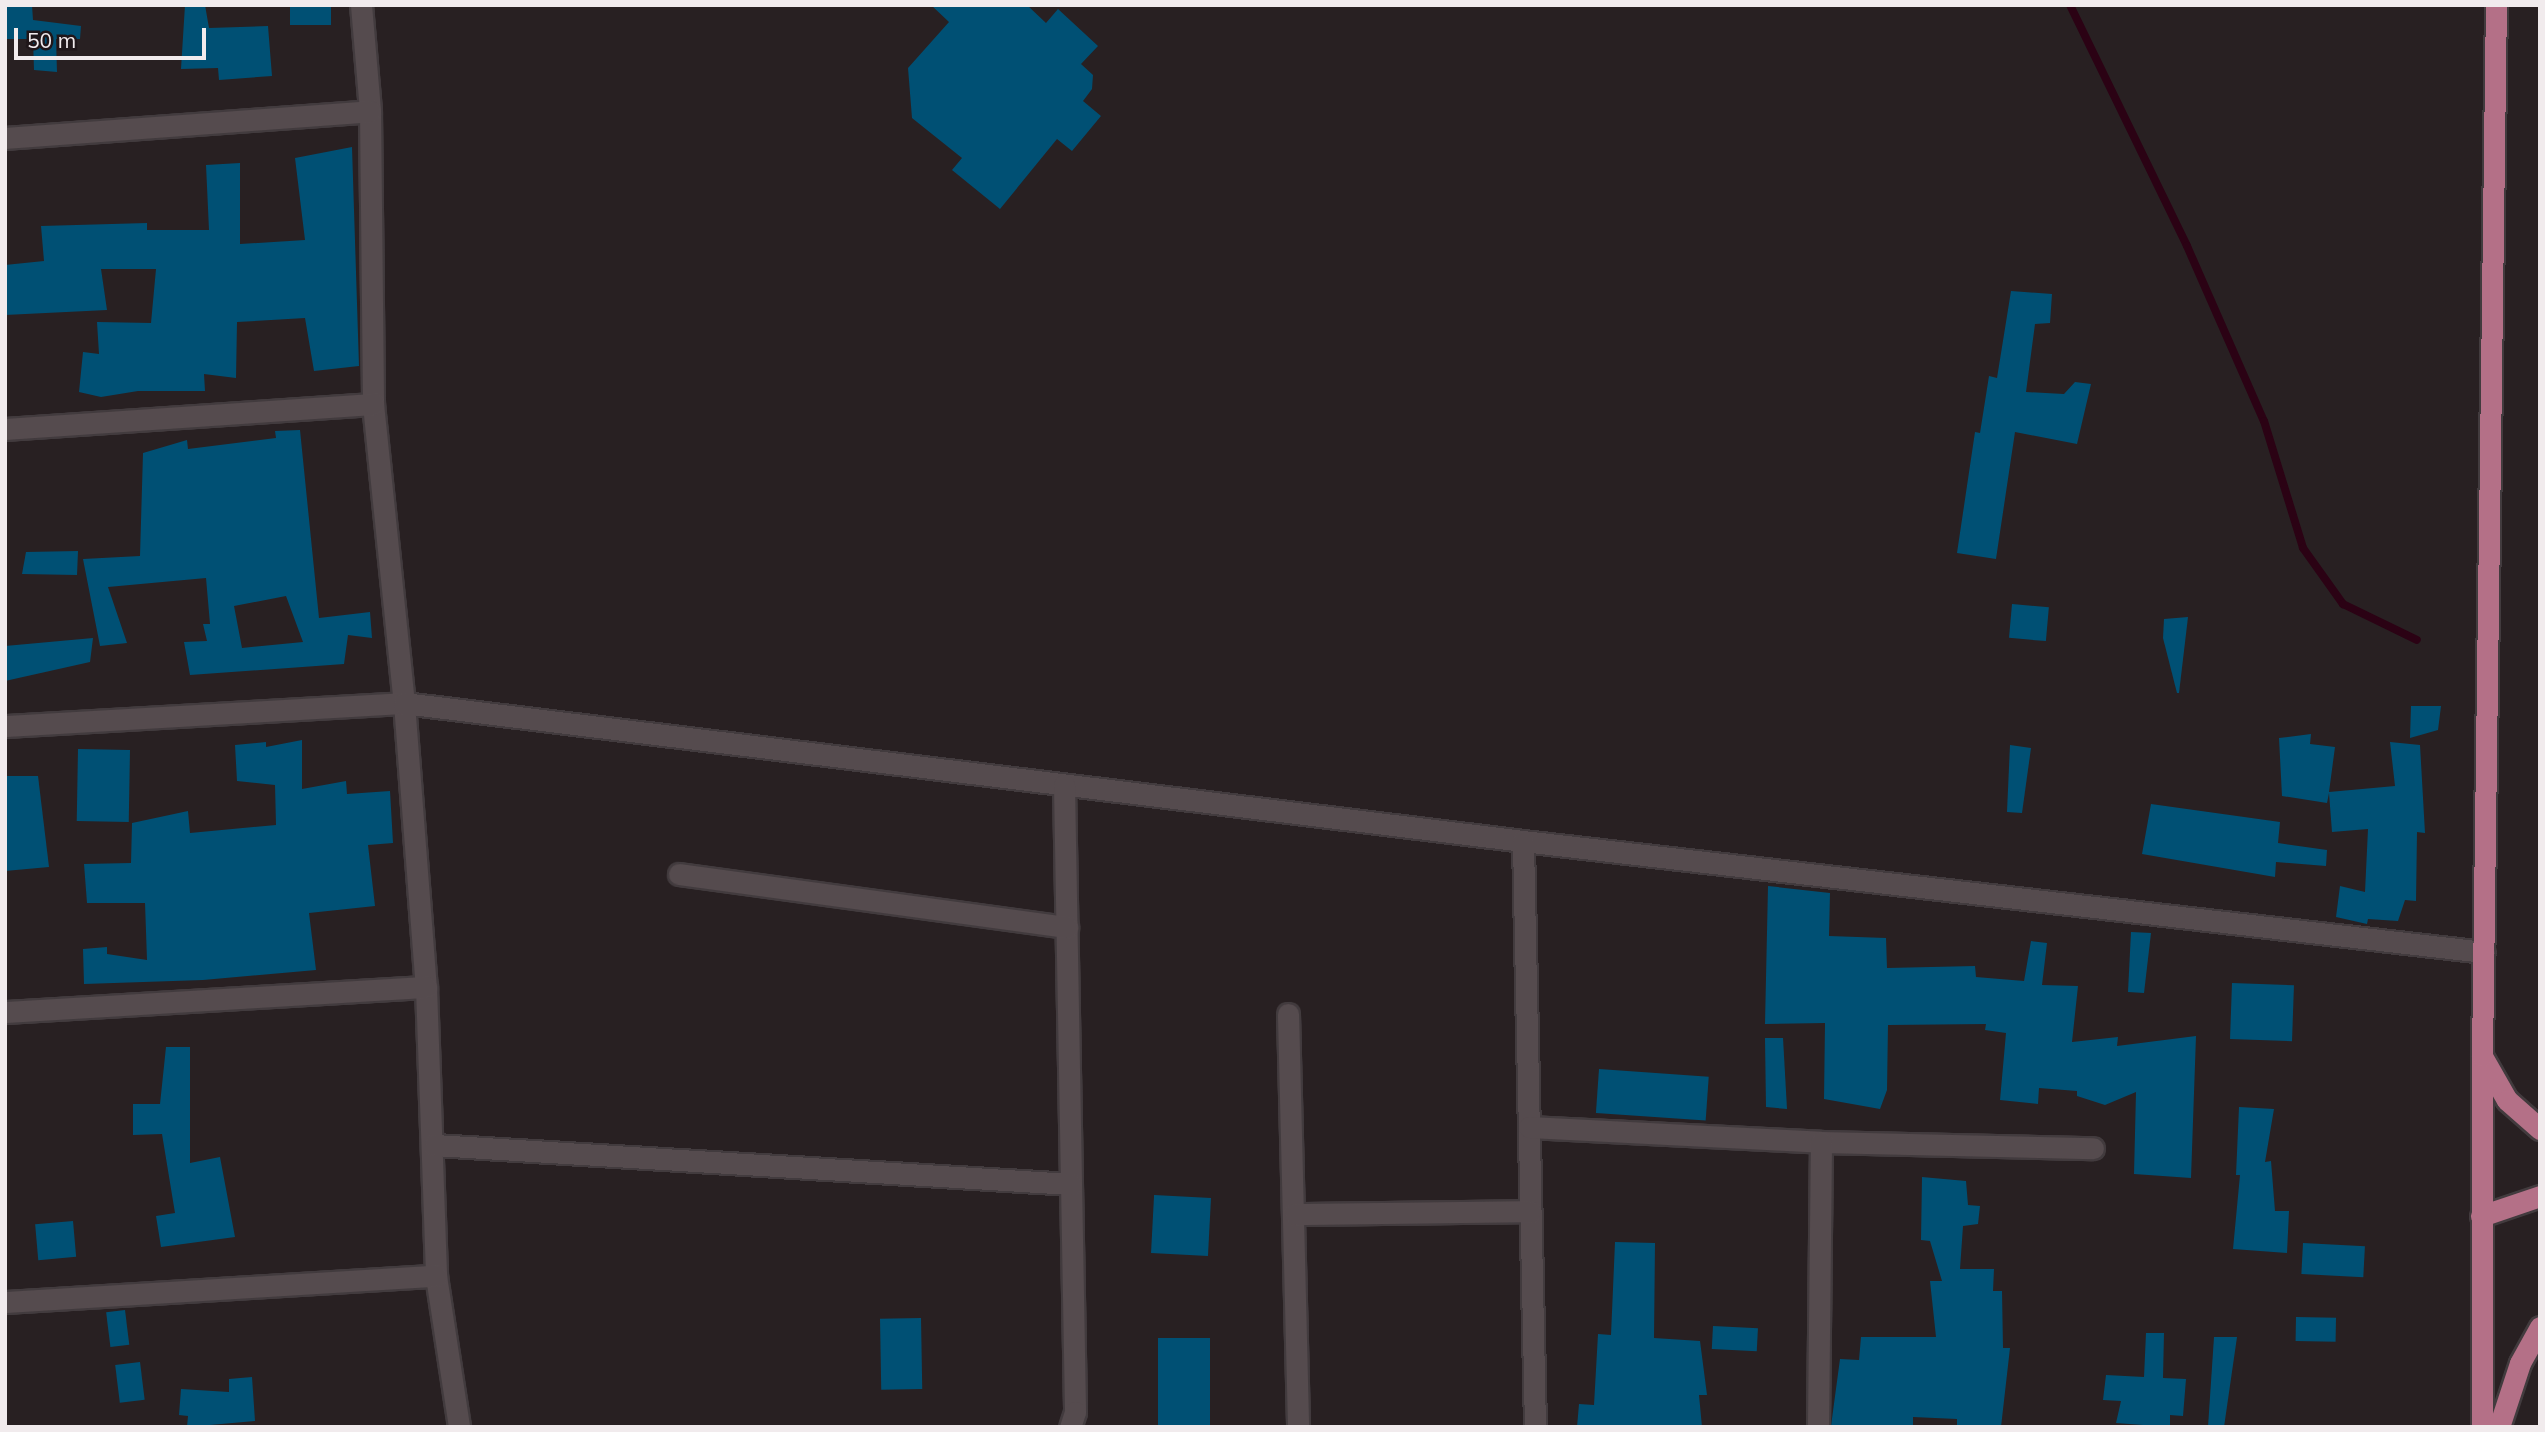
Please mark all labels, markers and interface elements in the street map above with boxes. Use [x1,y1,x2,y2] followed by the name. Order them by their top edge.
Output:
[18,14,210,58] scale bar
[27,27,76,53] text: 50 m

